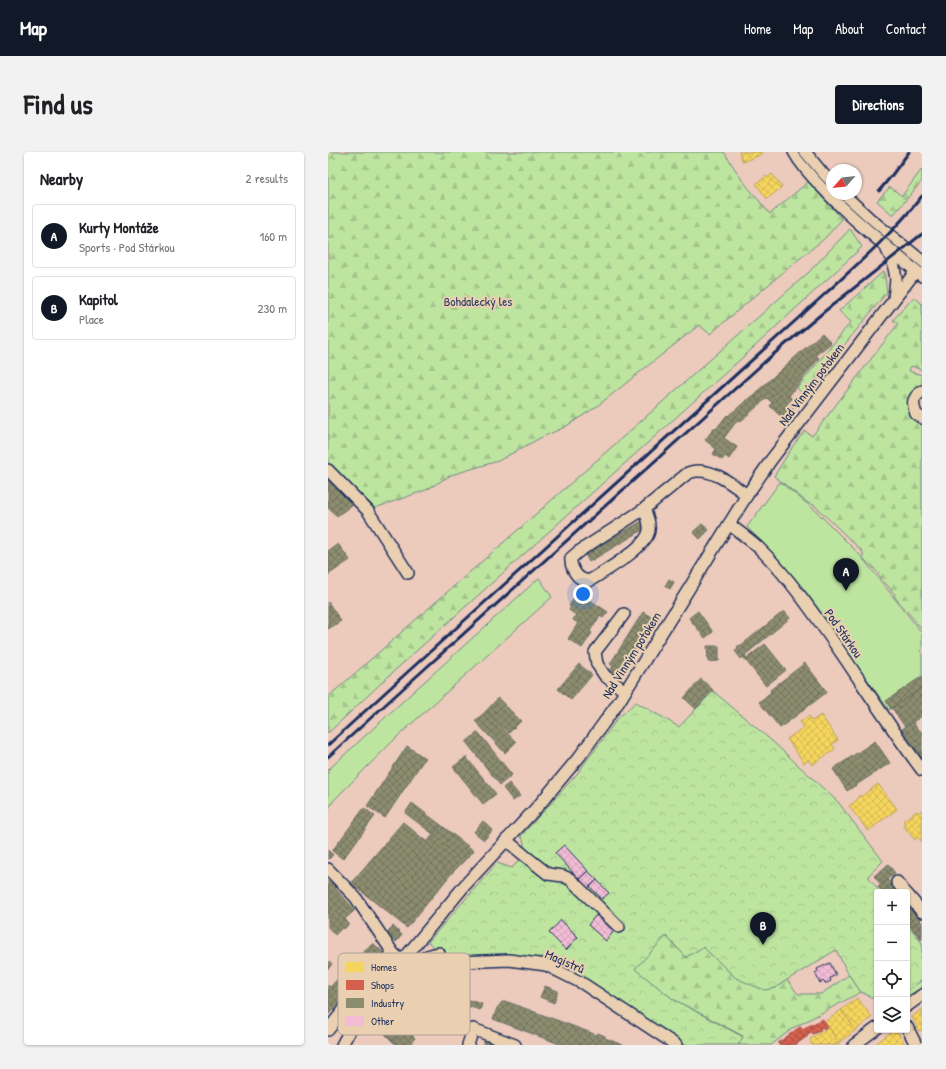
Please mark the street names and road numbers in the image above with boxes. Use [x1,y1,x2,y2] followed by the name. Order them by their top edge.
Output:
[774,339,848,429] street label: Nad Vinným potokem
[821,605,867,661] street label: Pod Stárkou
[597,608,665,702] street label: Nad Vinným potokem
[543,945,587,977] street label: Magistrů

